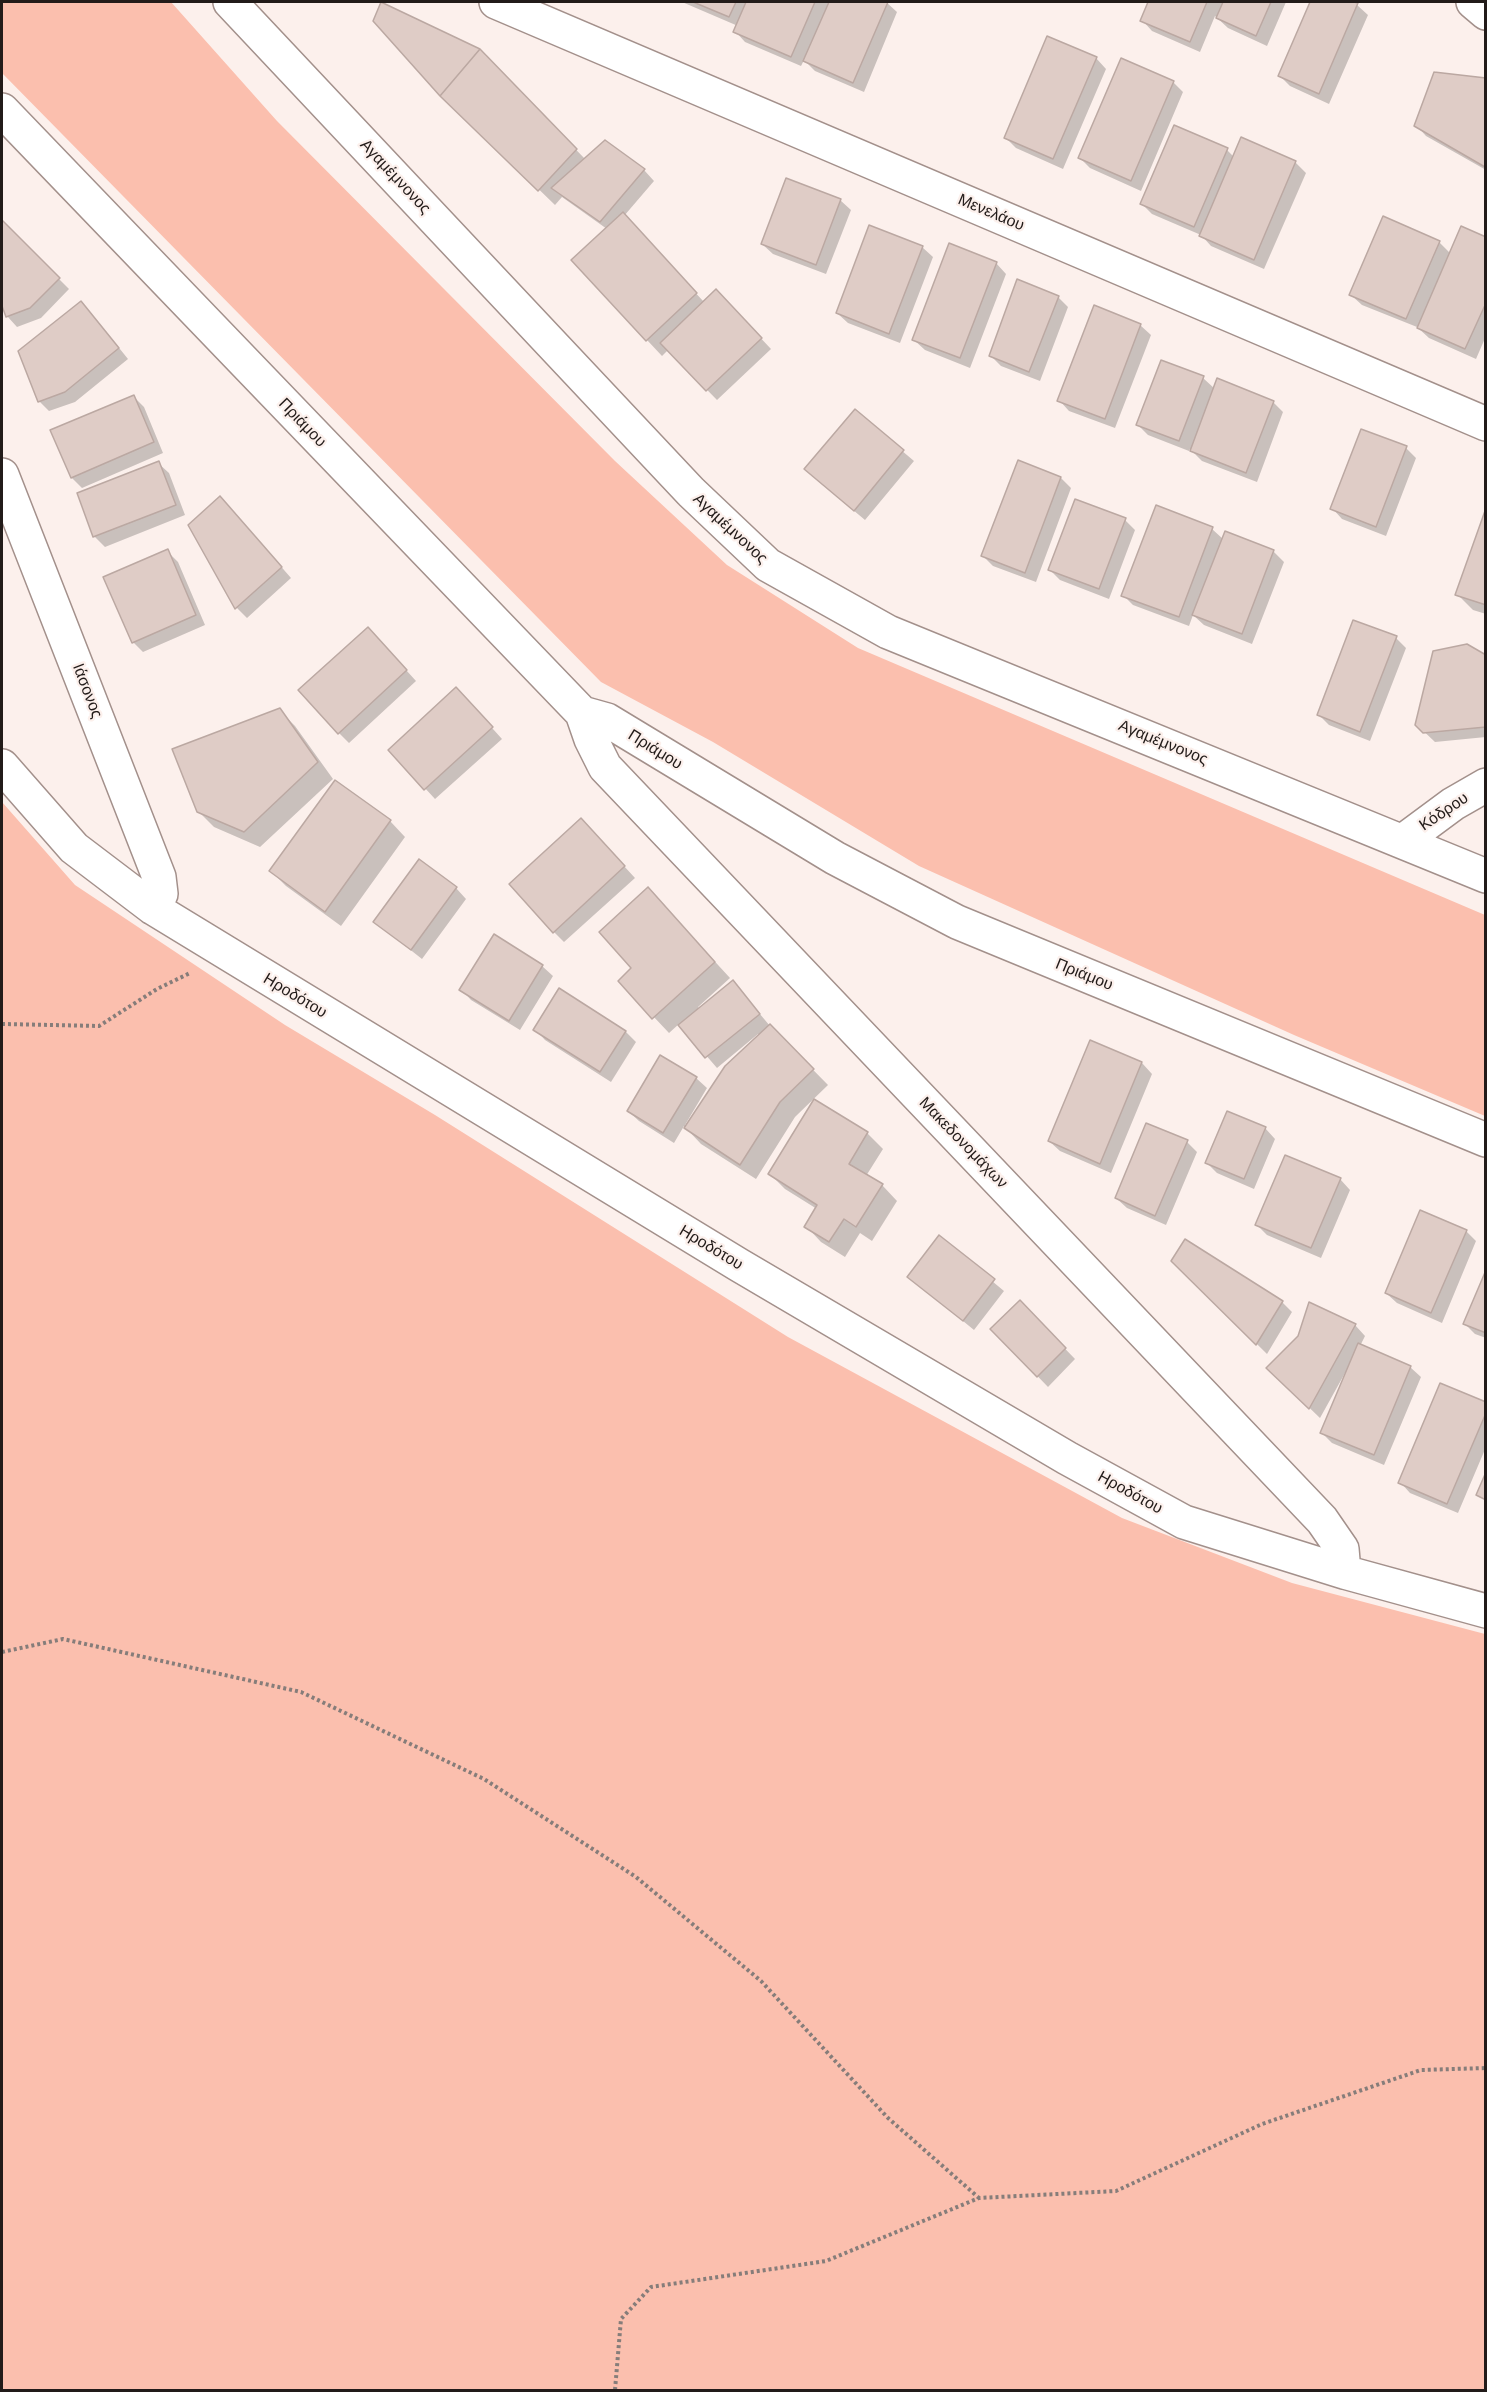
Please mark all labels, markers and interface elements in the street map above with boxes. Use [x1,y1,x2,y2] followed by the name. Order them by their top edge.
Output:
[356,136,434,218] street label: Αγαμέμνονος
[955,190,1027,236] street label: Μενελάου
[274,395,330,451] street label: Πριάμου
[689,490,771,568] street label: Αγαμέμνονος
[68,661,106,721] street label: Ιάσονος
[1115,716,1211,770] street label: Αγαμέμνονος
[624,726,686,774] street label: Πριάμου
[1416,789,1472,835] street label: Κόδρου
[1052,955,1116,995] street label: Πριάμου
[260,970,330,1022] street label: Ηροδότου
[915,1093,1011,1193] street label: Μακεδονομάχων
[676,1222,746,1274] street label: Ηροδότου
[1094,1467,1166,1519] street label: Ηροδότου

